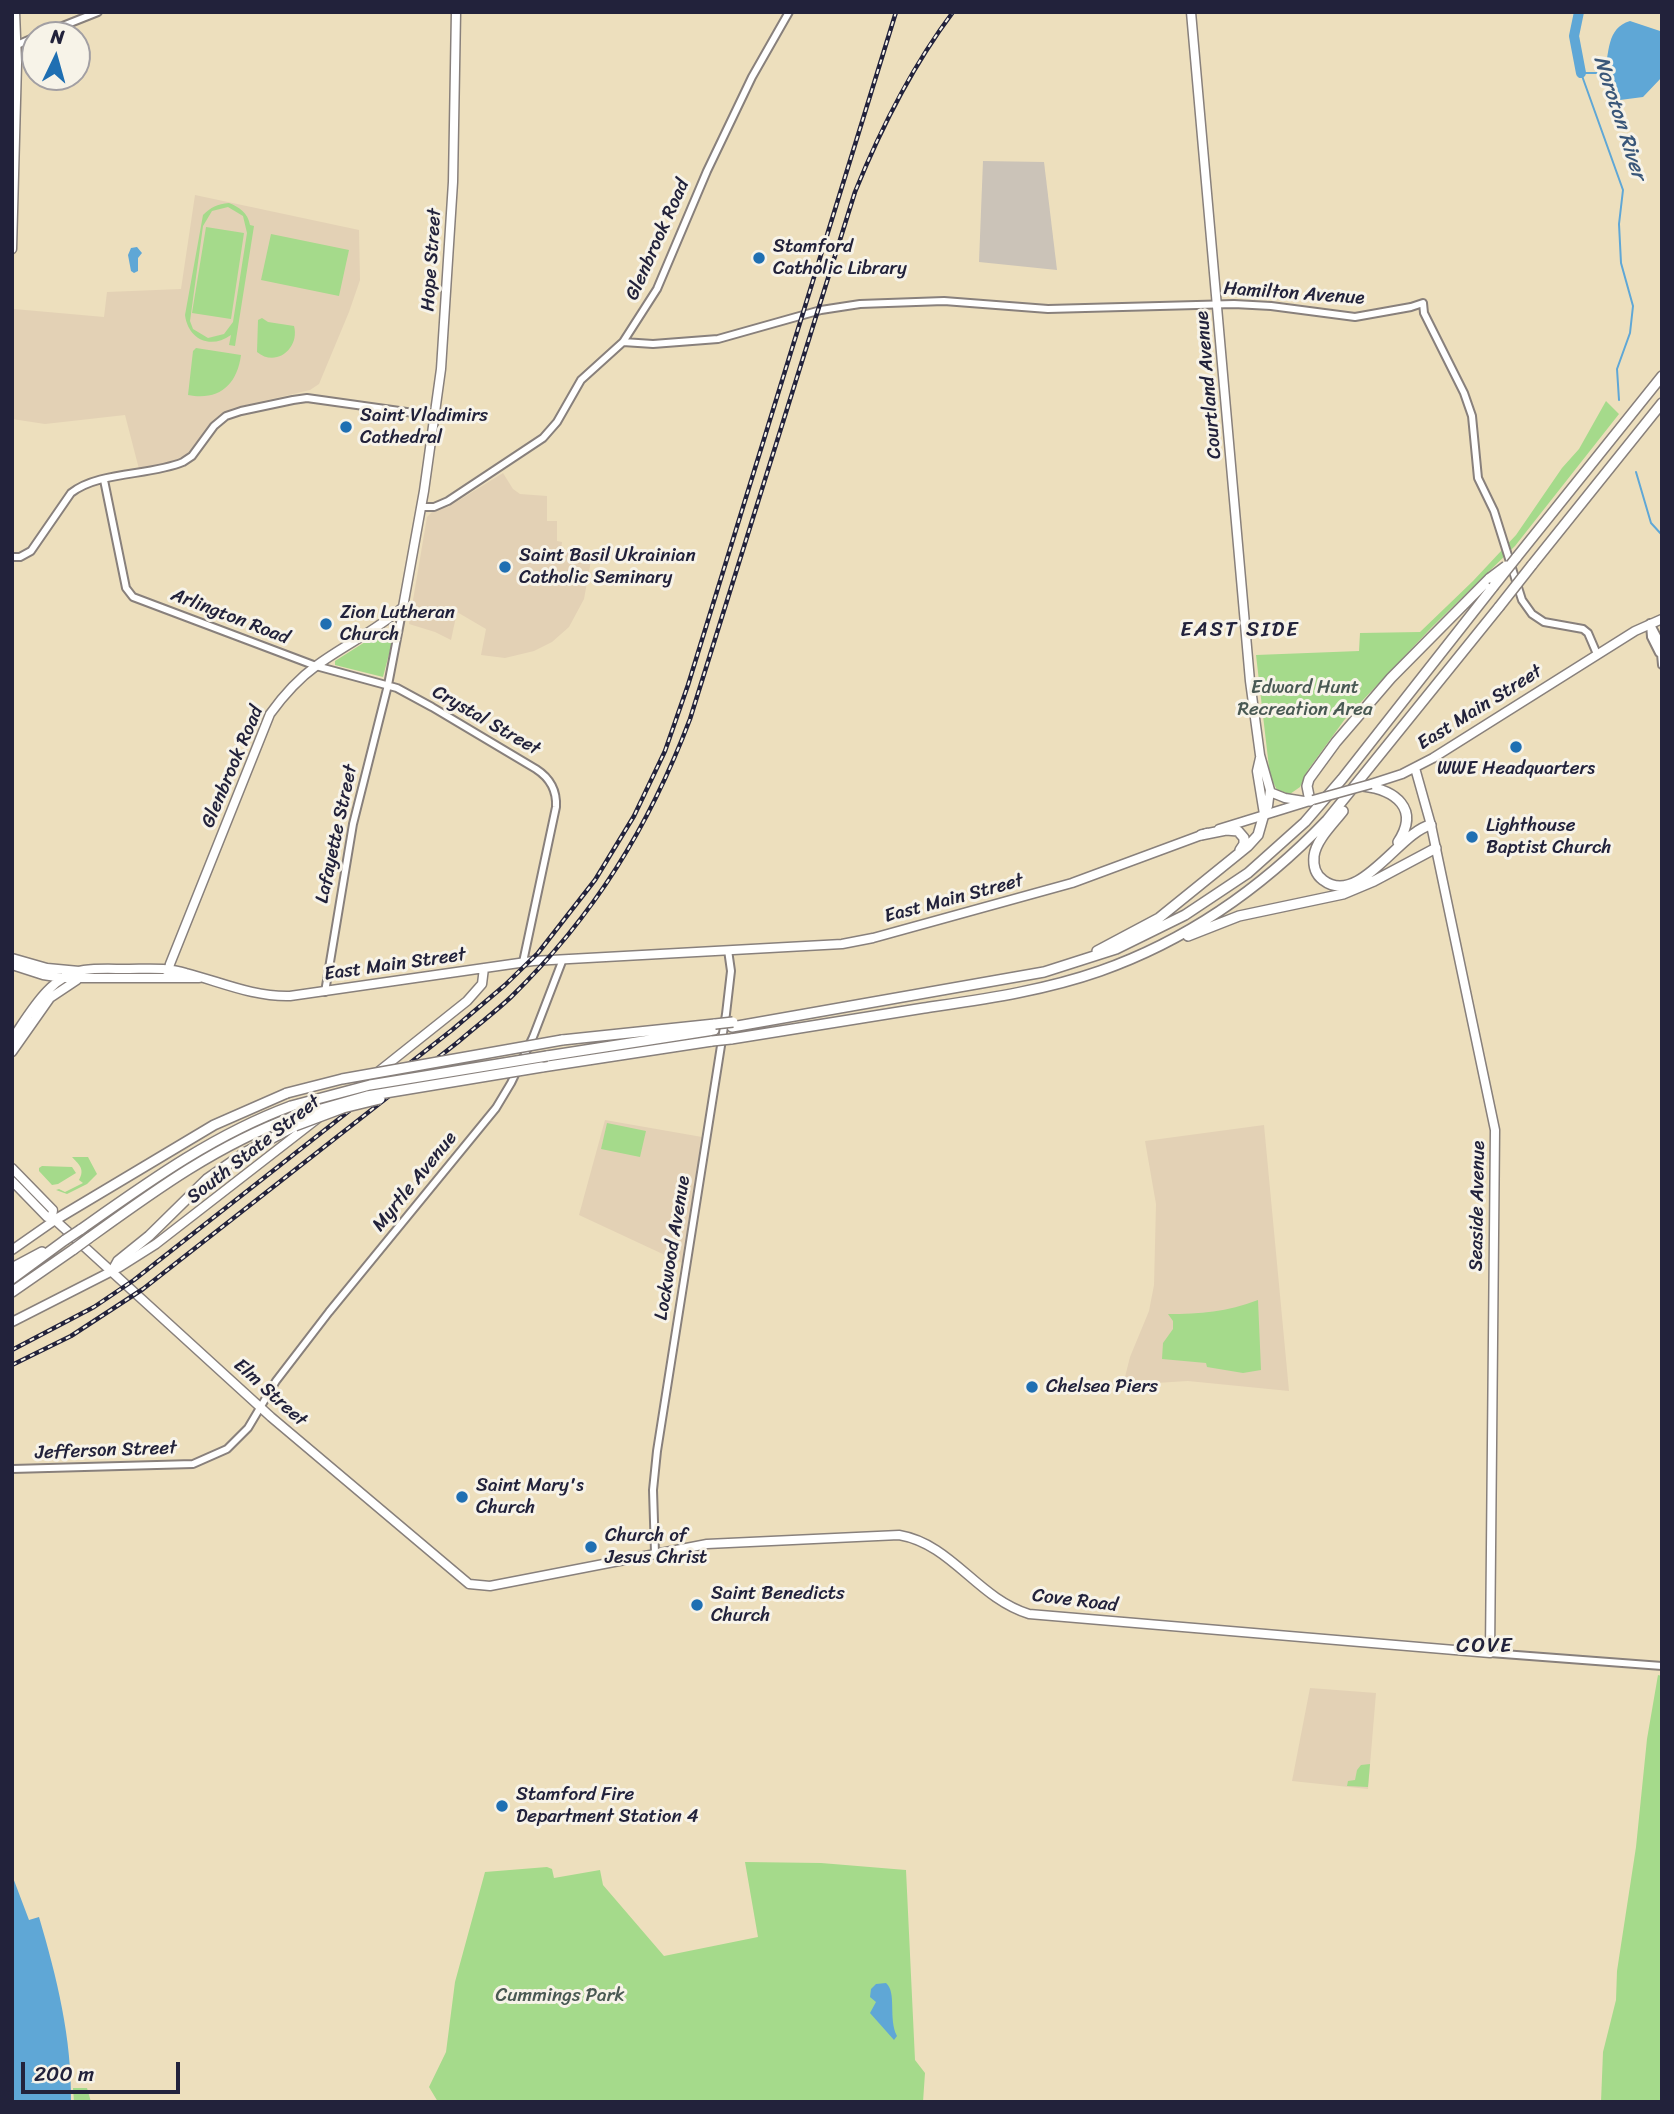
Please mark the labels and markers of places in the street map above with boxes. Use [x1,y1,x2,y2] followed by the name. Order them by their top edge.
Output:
[773,236,907,280] place label: Stamford Catholic Library
[751,250,767,266] marker: Stamford Catholic Library
[360,405,488,449] place label: Saint Vladimirs Cathedral
[338,419,354,435] marker: Saint Vladimirs Cathedral
[519,545,696,589] place label: Saint Basil Ukrainian Catholic Seminary
[497,559,513,575] marker: Saint Basil Ukrainian Catholic Seminary
[340,602,455,646] place label: Zion Lutheran Church
[318,616,334,632] marker: Zion Lutheran Church
[1508,739,1524,755] marker: WWE Headquarters
[1437,758,1595,780] place label: WWE Headquarters
[1486,815,1611,859] place label: Lighthouse Baptist Church
[1464,829,1480,845] marker: Lighthouse Baptist Church
[1046,1376,1158,1398] place label: Chelsea Piers
[1024,1379,1040,1395] marker: Chelsea Piers
[476,1475,584,1519] place label: Saint Mary's Church
[454,1489,470,1505] marker: Saint Mary's Church
[605,1525,707,1569] place label: Church of Jesus Christ
[583,1539,599,1555] marker: Church of Jesus Christ
[711,1583,845,1627] place label: Saint Benedicts Church
[689,1597,705,1613] marker: Saint Benedicts Church
[516,1784,699,1828] place label: Stamford Fire Department Station 4
[494,1798,510,1814] marker: Stamford Fire Department Station 4

